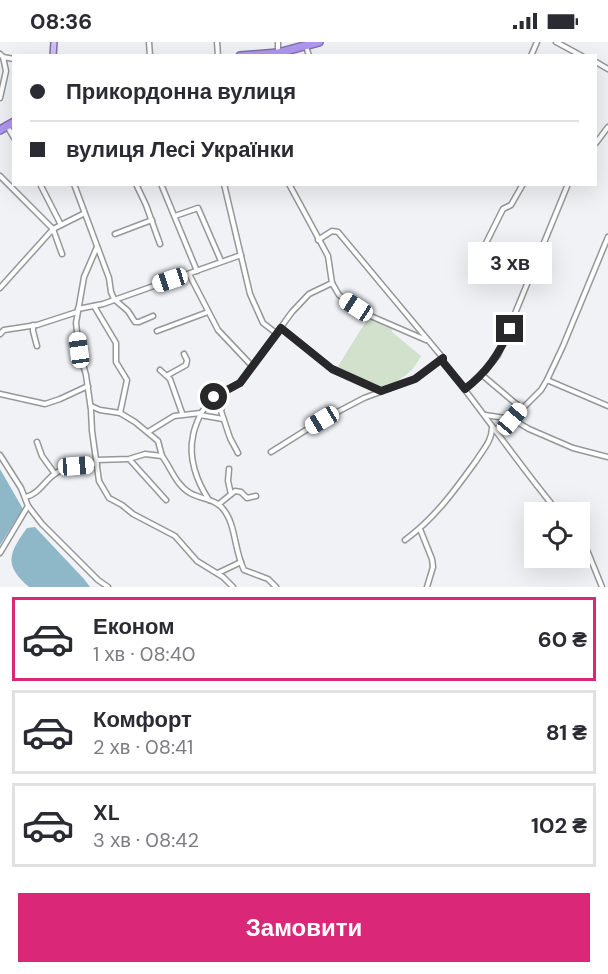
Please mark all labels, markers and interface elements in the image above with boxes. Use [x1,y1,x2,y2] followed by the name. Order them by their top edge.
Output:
[30,7,92,36] text: 08:36
[66,77,296,106] text: Прикордонна вулиця
[66,135,294,164] text: вулиця Лесі Українки
[468,242,552,284] callout: 3 хв
[490,250,530,276] text: 3 хв
[150,266,190,294] car
[336,290,376,324] car
[496,315,523,342] route end
[68,331,90,369] car
[200,383,227,410] route start
[494,399,530,439] car
[302,403,342,437] car
[57,456,95,476] car
[524,502,590,568] map controls
[524,502,590,568] button: locate
[21,612,75,666] icon: car
[93,612,175,641] text: Економ
[538,625,587,654] text: 60 ₴
[93,641,196,667] text: 1 хв · 08:40
[21,705,75,759] icon: car
[93,705,192,734] text: Комфорт
[546,718,587,747] text: 81 ₴
[93,734,193,760] text: 2 хв · 08:41
[21,798,75,852] icon: car
[93,798,120,827] text: XL
[531,811,587,840] text: 102 ₴
[93,827,199,853] text: 3 хв · 08:42
[18,893,590,962] button: Замовити

